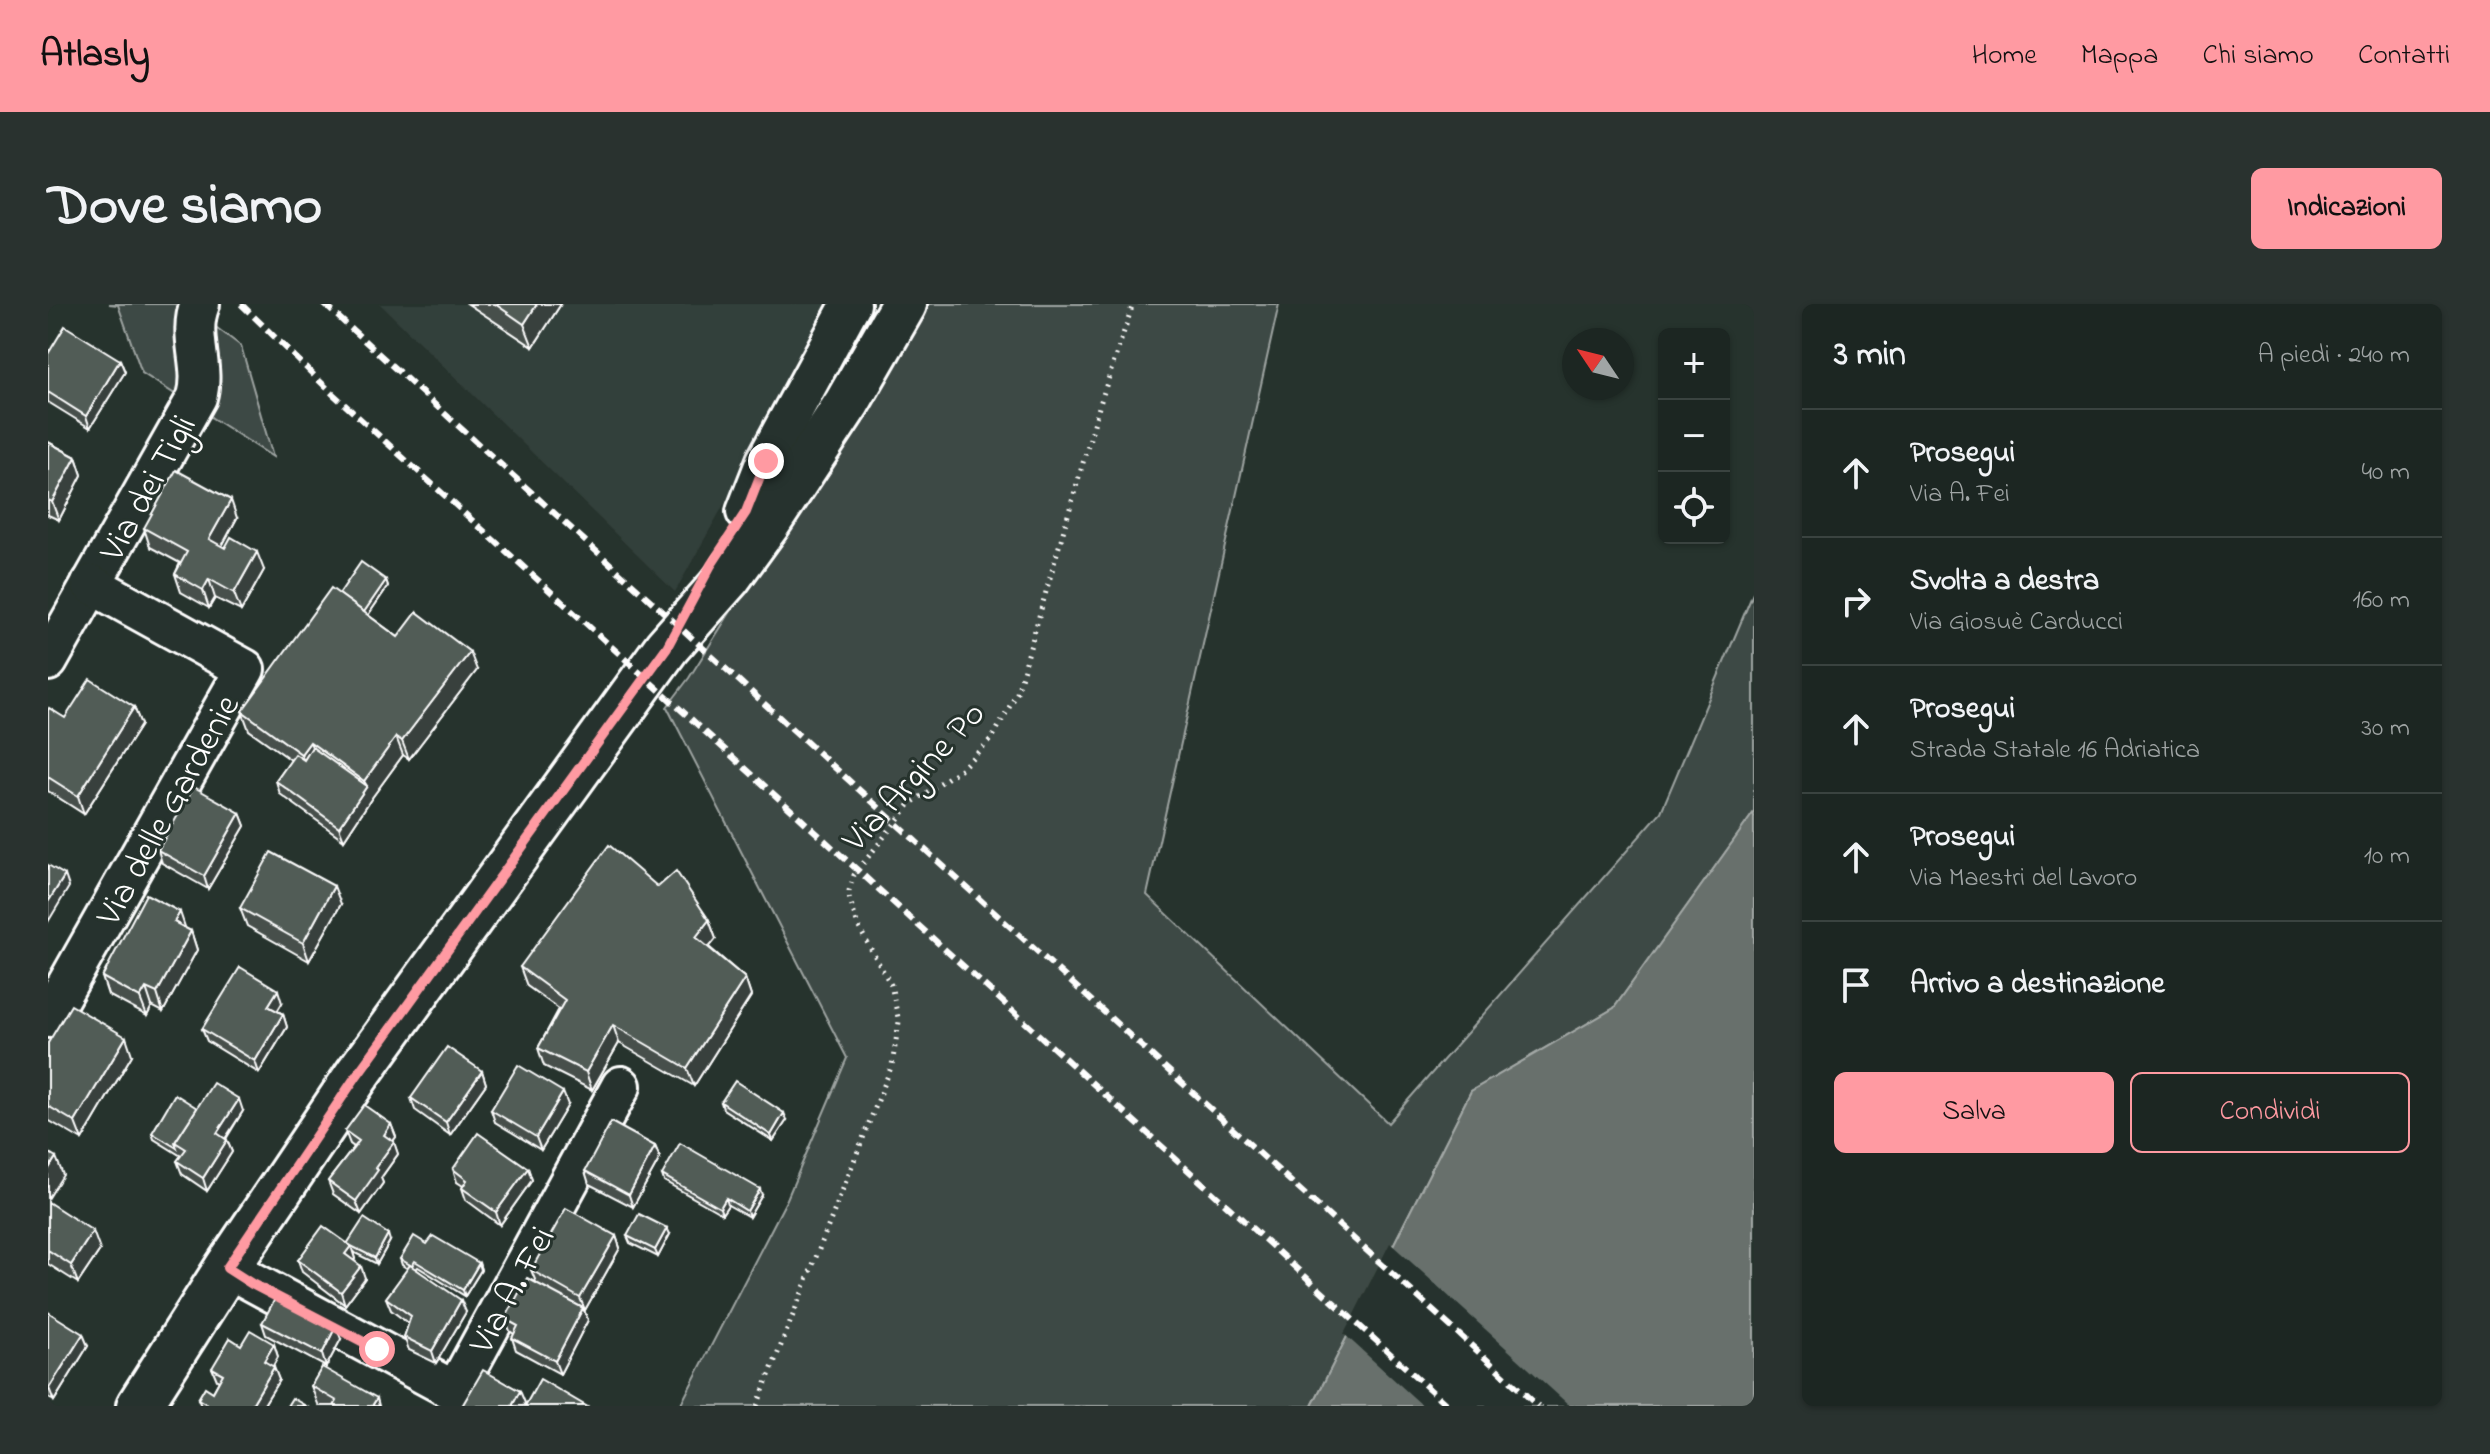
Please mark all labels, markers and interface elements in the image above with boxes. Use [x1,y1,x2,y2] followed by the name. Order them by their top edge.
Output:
[40,28,150,84] text: Atlasly
[1972,36,2037,77] text: Home
[2081,36,2158,77] text: Mappa
[2202,36,2314,77] text: Chi siamo
[2358,36,2450,77] text: Contatti
[48,168,322,249] text: Dove siamo
[2251,168,2442,249] button: Indicazioni
[1562,328,1634,400] north arrow
[1658,328,1730,544] map controls
[1658,328,1730,400] button: +
[1834,331,1906,381] text: 3 min
[2258,337,2410,375] text: A piedi · 240 m
[1658,400,1730,472] button: −
[88,406,212,573] street label: Via dei Tigli
[1910,432,2015,476] text: Prosegui
[748,443,784,479] route end
[1834,451,1878,495] icon: ahead
[2361,454,2410,492] text: 40 m
[1658,472,1730,544] button: locate
[1910,476,2010,514] text: Via A. Fei
[1910,560,2099,604] text: Svolta a destra
[1834,579,1878,623] icon: right
[2352,582,2410,620] text: 160 m
[1910,604,2123,642] text: Via Giosuè Carducci
[84,685,256,937] street label: Via delle Gardenie
[1910,688,2015,732] text: Prosegui
[830,691,999,866] street label: Via Argine Po
[1834,707,1878,751] icon: ahead
[2361,710,2410,748] text: 30 m
[1910,732,2200,770] text: Strada Statale 16 Adriatica
[1910,816,2015,860] text: Prosegui
[1834,835,1878,879] icon: ahead
[2364,838,2410,876] text: 10 m
[1910,860,2137,898] text: Via Maestri del Lavoro
[1834,963,1878,1007] icon: arrive
[1910,963,2165,1007] text: Arrivo a destinazione
[1834,1072,2114,1153] button: Salva
[2130,1072,2410,1153] button: Condividi
[457,1218,571,1365] street label: Via A. Fei
[359,1331,395,1367] route start

